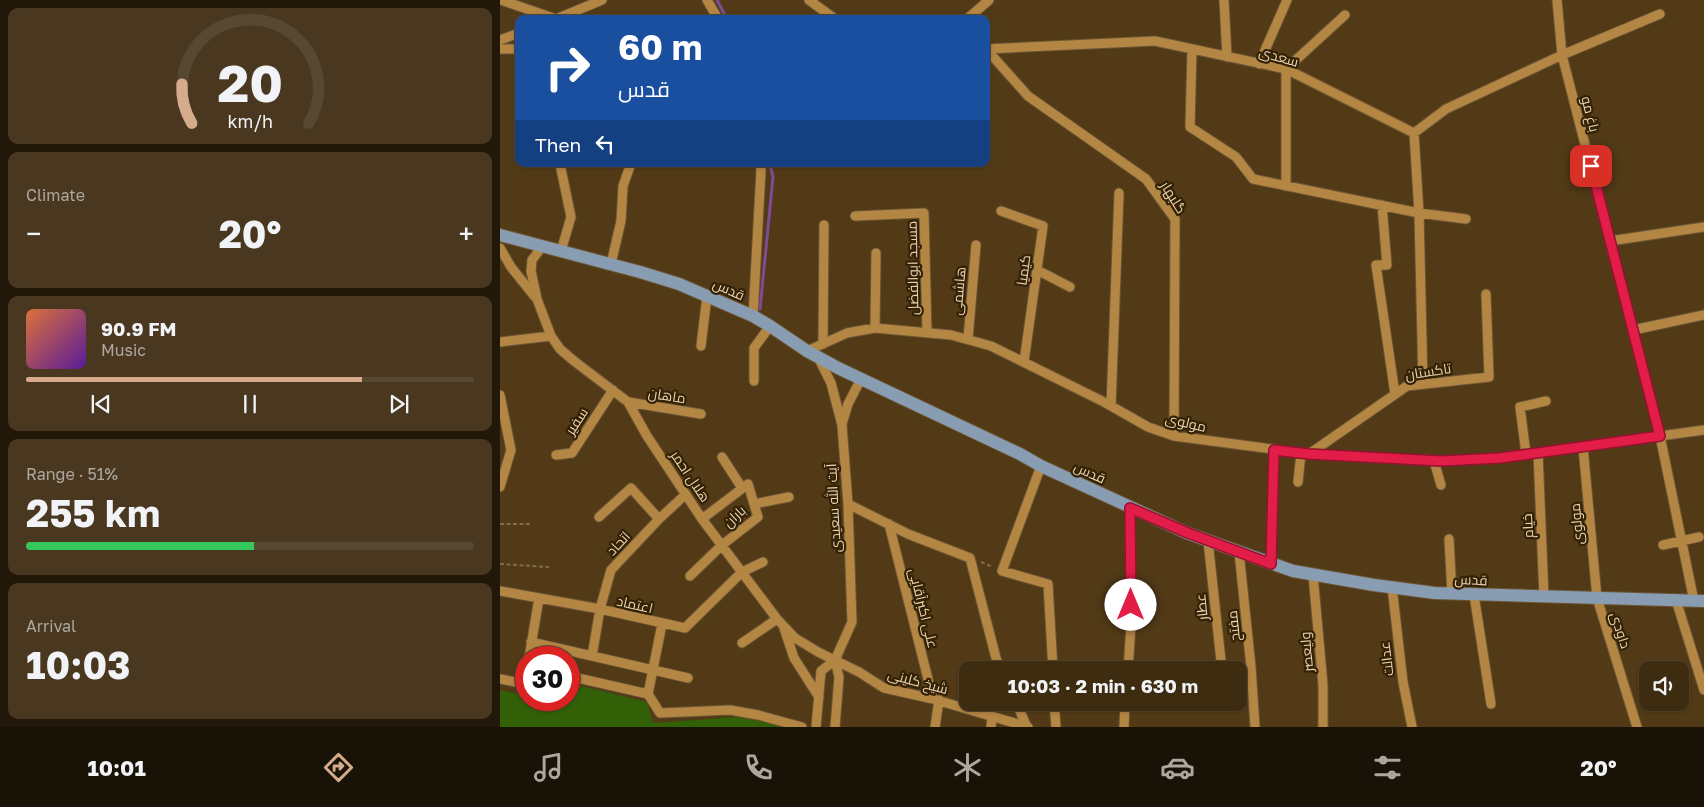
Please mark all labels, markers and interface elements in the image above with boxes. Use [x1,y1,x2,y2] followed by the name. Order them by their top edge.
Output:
[618,26,702,68] text: 60 m
[535,35,600,100] icon: right
[1257,42,1301,70] street label: سعدی
[217,51,283,113] text: 20
[618,75,670,102] text: قدس
[1577,94,1604,134] street label: باغ مو
[227,110,273,132] text: km/h
[591,130,619,158] icon: left
[535,133,581,156] text: Then
[1570,145,1612,187] pin
[1577,152,1605,180] icon: arrive
[1157,177,1190,216] street label: گلبهار
[26,185,85,205] text: Climate
[219,211,281,256] text: 20°
[26,217,41,250] text: −
[459,217,474,250] text: +
[903,221,921,315] street label: مسجد ابوالفضل
[1012,254,1034,286] street label: کیمیا
[947,266,969,316] street label: هاشمی
[710,275,748,303] street label: قدس
[101,317,177,340] text: 90.9 FM
[101,340,146,360] text: Music
[1404,359,1452,383] street label: تاکستان
[647,384,687,406] street label: ماهان
[87,390,115,418] icon: previous
[236,390,264,418] icon: pause
[385,390,413,418] icon: next
[560,404,591,439] street label: سفیر
[1164,409,1208,435] street label: مولوی
[666,446,714,506] street label: هلال احمر
[1071,457,1109,487] street label: قدس
[822,463,844,553] street label: آیت الله سعیدی
[26,464,118,484] text: Range · 51%
[26,490,160,535] text: 255 km
[719,501,749,531] street label: باران
[1566,503,1586,545] street label: مولوی
[1518,513,1538,539] street label: خیام
[603,527,633,559] street label: اتحاد
[906,566,942,650] street label: علی اکبرآقایی
[1454,570,1488,588] street label: قدس
[1104,578,1156,630] position arrow
[615,592,655,616] street label: اعتماد
[1191,593,1211,622] street label: عطار
[1223,610,1244,642] street label: مفتح
[1607,610,1635,650] street label: داودی
[26,616,76,636] text: Arrival
[1296,631,1316,674] street label: ولیعصر
[1375,641,1397,677] street label: عدالت
[26,642,130,687] text: 10:03
[515,646,580,711] speed limit sign: 30
[1639,661,1689,711] map controls
[1639,661,1689,711] button: sound
[886,665,950,698] street label: شیخ کلینی
[1008,674,1198,697] text: 10:03 · 2 min · 630 m
[321,750,356,785] icon: directions
[531,750,566,785] icon: music
[741,750,776,785] icon: phone
[950,750,985,785] icon: climate
[1160,750,1195,785] icon: car
[1370,750,1405,785] icon: filters
[87,754,146,781] text: 10:01
[1580,754,1617,781] text: 20°

